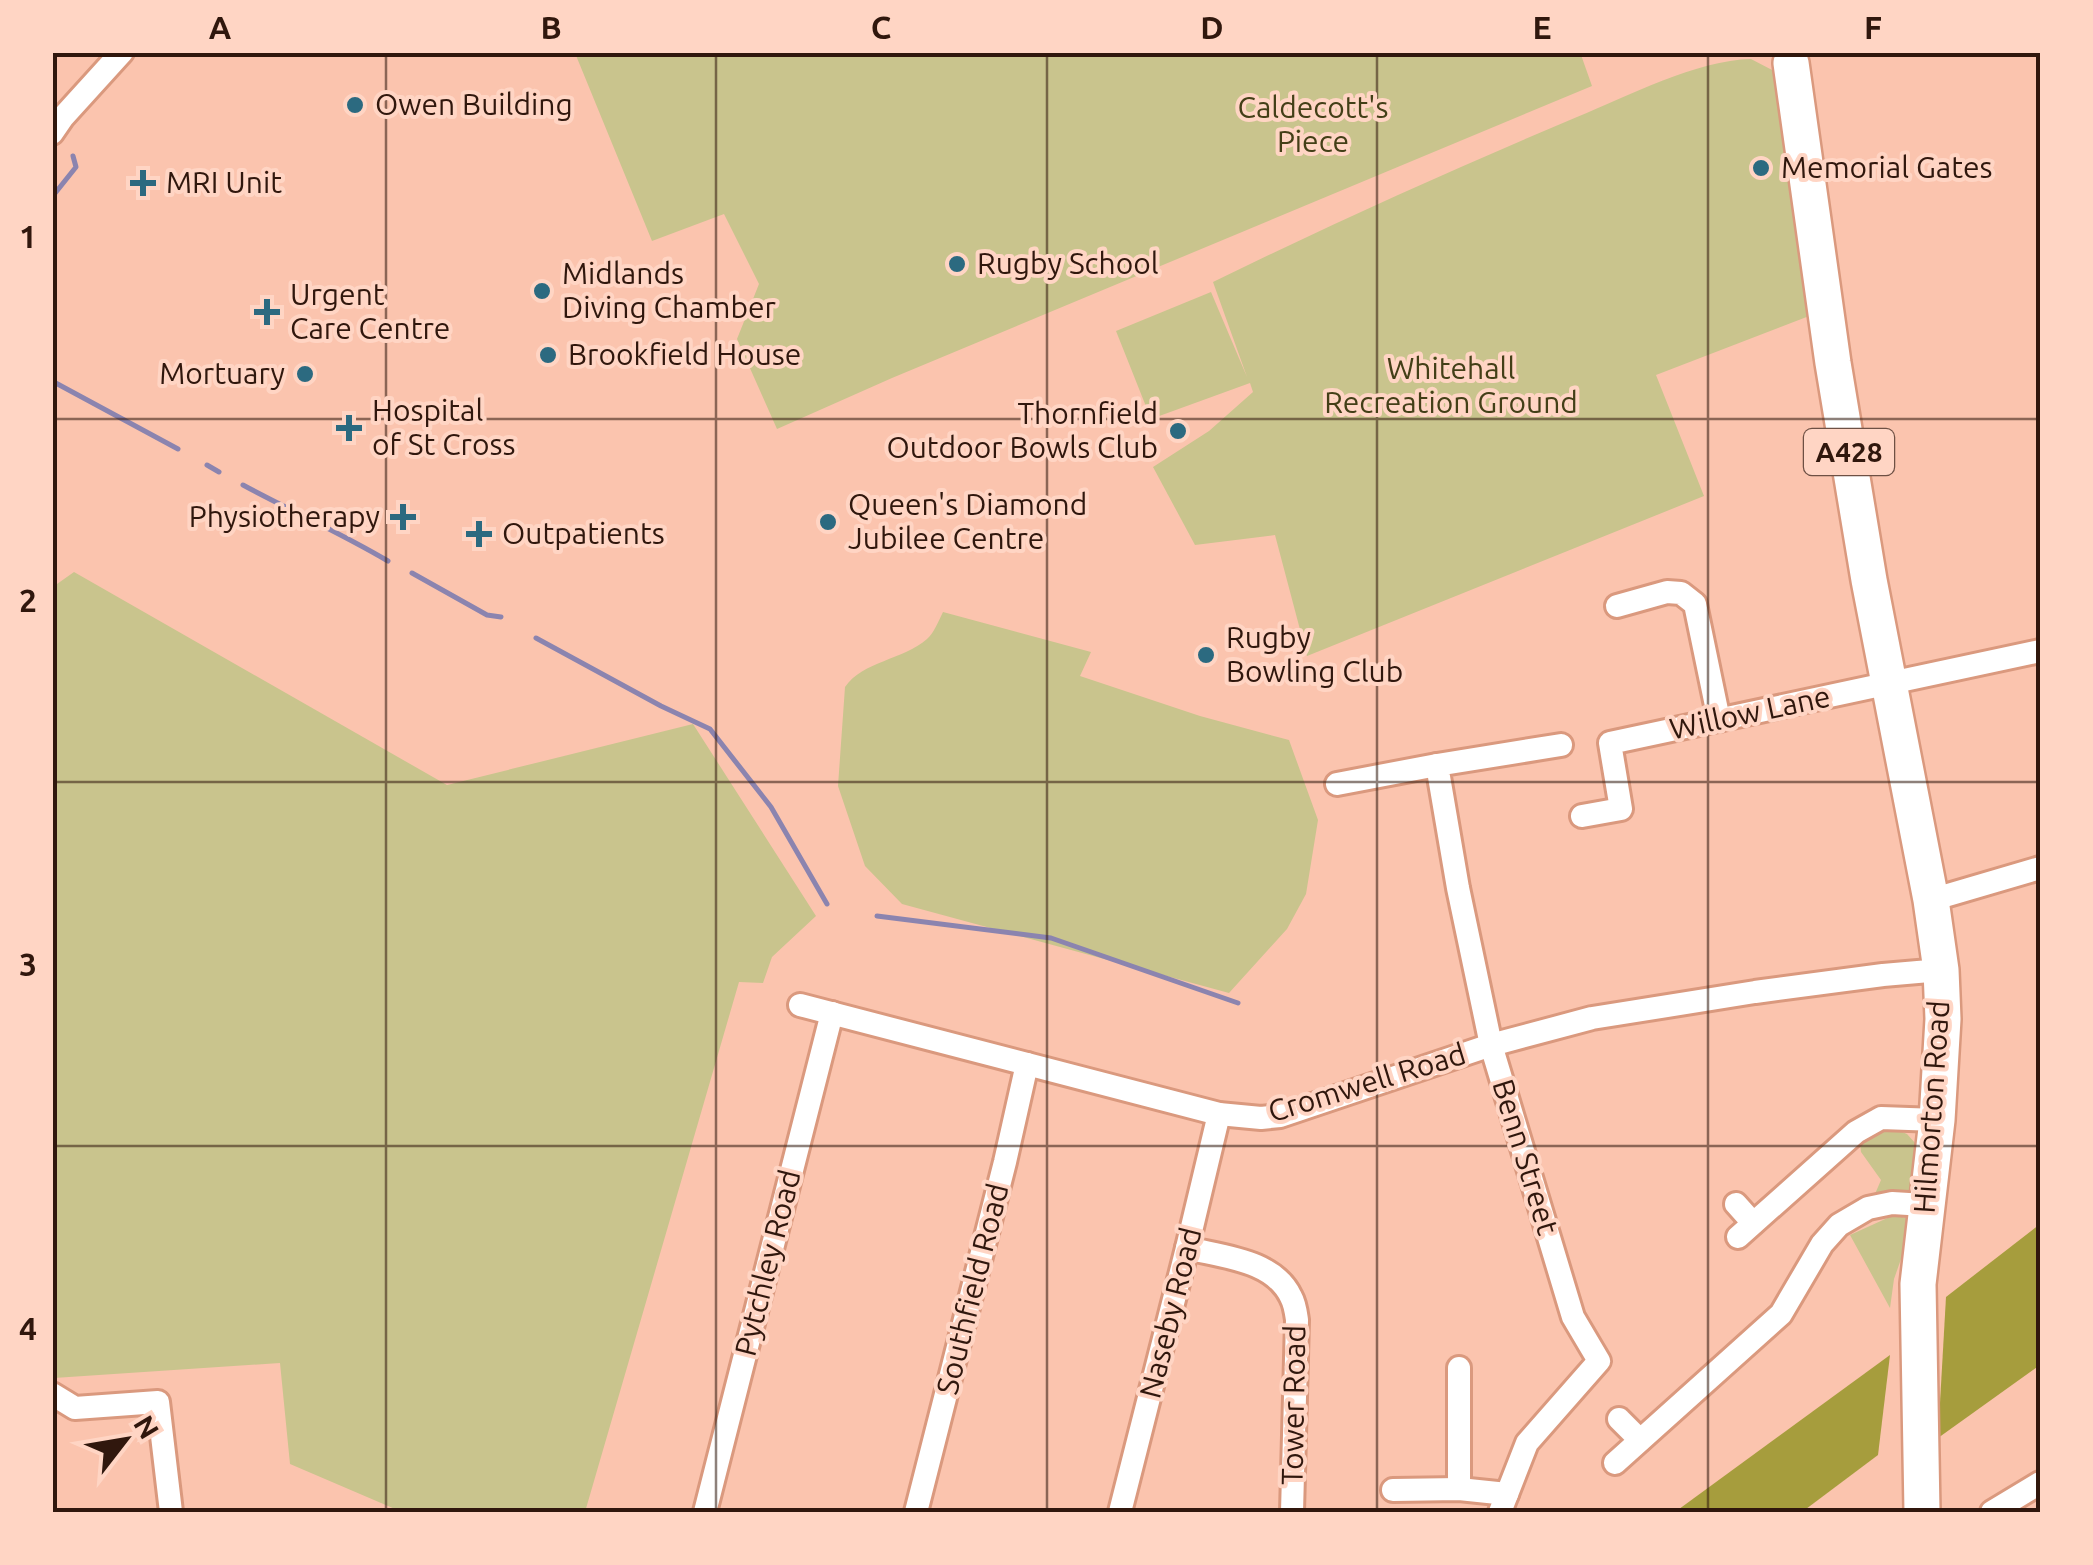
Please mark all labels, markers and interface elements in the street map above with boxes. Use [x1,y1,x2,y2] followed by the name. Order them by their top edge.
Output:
[209,9,232,45] text: A
[540,9,562,45] text: B
[871,9,891,45] text: C
[1200,9,1224,45] text: D
[1532,9,1552,45] text: E
[1864,9,1882,45] text: F
[375,87,573,121] place label: Owen Building
[1237,90,1389,158] park label: Caldecott's Piece
[344,94,366,116] marker: Owen Building
[1781,150,1993,184] place label: Memorial Gates
[1750,157,1772,179] marker: Memorial Gates
[166,165,282,199] place label: MRI Unit
[130,170,156,196] marker: MRI Unit
[19,218,37,254] text: 1
[977,246,1159,280] place label: Rugby School
[946,253,968,275] marker: Rugby School
[562,256,777,324] place label: Midlands Diving Chamber
[290,277,450,345] place label: Urgent Care Centre
[531,280,553,302] marker: Midlands Diving Chamber
[254,299,280,325] marker: Urgent Care Centre
[568,337,801,371] place label: Brookfield House
[537,344,559,366] marker: Brookfield House
[1324,351,1578,419] park label: Whitehall Recreation Ground
[159,356,285,390] place label: Mortuary
[294,363,316,385] marker: Mortuary
[372,393,516,461] place label: Hospital of St Cross
[886,396,1158,464] place label: Thornfield Outdoor Bowls Club
[336,415,362,441] marker: Hospital of St Cross
[1167,420,1189,442] marker: Thornfield Outdoor Bowls Club
[1804,429,1894,475] road number: A428
[848,487,1087,555] place label: Queen's Diamond Jubilee Centre
[189,499,380,533] place label: Physiotherapy
[390,504,416,530] marker: Physiotherapy
[817,511,839,533] marker: Queen's Diamond Jubilee Centre
[502,516,665,550] place label: Outpatients
[466,521,492,547] marker: Outpatients
[19,582,37,618] text: 2
[1226,620,1403,688] place label: Rugby Bowling Club
[1195,644,1217,666] marker: Rugby Bowling Club
[1666,678,1833,746] street label: Willow Lane
[19,946,37,982] text: 3
[1907,999,1955,1215] street label: Hilmorton Road
[1264,1036,1470,1128] street label: Cromwell Road
[1486,1075,1566,1239] street label: Benn Street
[727,1166,807,1359] street label: Pytchley Road
[929,1180,1015,1398] street label: Southfield Road
[1132,1224,1208,1401] street label: Naseby Road
[19,1310,37,1346] text: 4
[1275,1325,1311,1485] street label: Tower Road
[75,1390,175,1490] north arrow
[128,1410,166,1444] text: N

